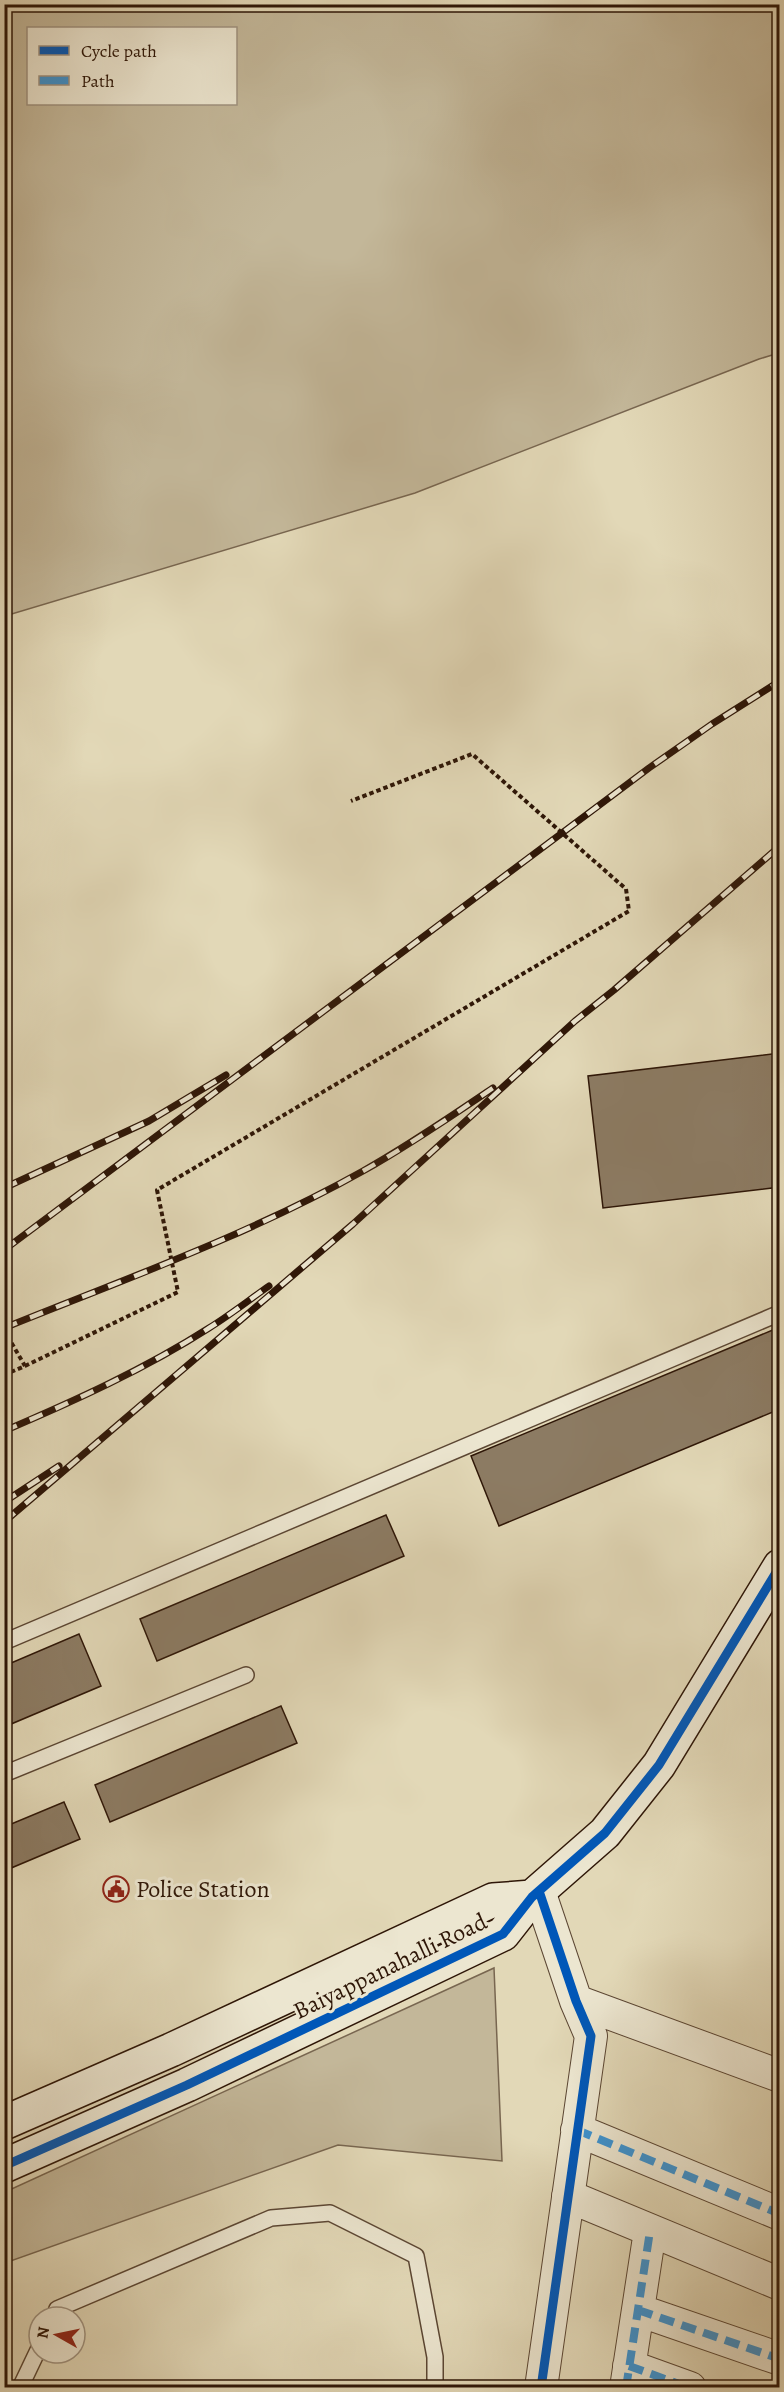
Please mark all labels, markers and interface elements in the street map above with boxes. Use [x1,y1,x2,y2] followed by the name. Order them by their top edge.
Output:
[27,27,237,105] legend
[81,39,157,63] text: Cycle path
[81,69,115,93] text: Path
[136,1873,270,1905] place label: Police Station
[101,1874,131,1904] public building icon: Police Station
[288,1905,492,2027] street label: Baiyappanahalli Road
[27,2305,87,2365] north arrow
[31,2325,55,2340] text: N

